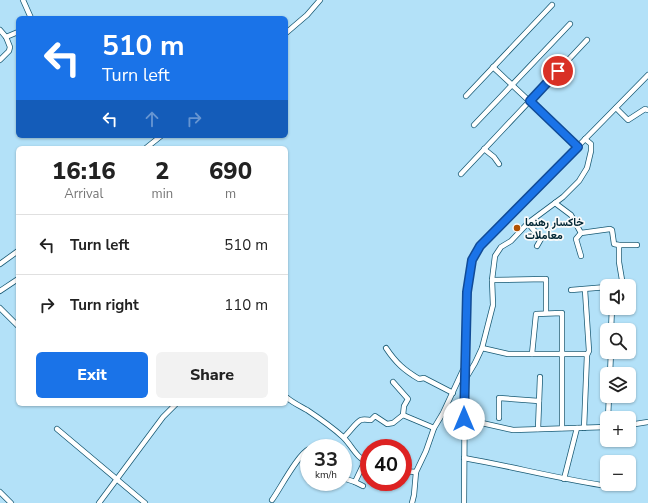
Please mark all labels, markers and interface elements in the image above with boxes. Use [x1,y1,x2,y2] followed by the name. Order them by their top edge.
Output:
[102,27,185,65] text: 510 m
[36,32,88,84] icon: left
[541,54,575,88] pin
[547,60,569,82] icon: arrive
[102,63,170,87] text: Turn left
[99,108,121,130] icon: left
[141,108,163,130] icon: ahead
[183,108,205,130] icon: right
[52,155,116,187] text: 16:16
[155,155,170,187] text: 2
[209,155,252,187] text: 690
[64,185,103,203] text: Arrival
[152,185,173,203] text: min
[225,185,236,203] text: m
[525,215,584,243] place label: خاکسار رهنما معاملات
[512,223,522,233] marker: خاکسار رهنما معاملات
[36,234,58,256] icon: left
[70,235,129,255] text: Turn left
[224,235,268,255] text: 510 m
[600,279,636,491] map controls
[600,279,636,315] button: sound
[36,294,58,316] icon: right
[70,295,139,315] text: Turn right
[224,295,268,315] text: 110 m
[600,323,636,359] button: search
[36,352,148,398] button: Exit
[156,352,268,398] button: Share
[600,367,636,403] button: layers
[443,398,485,440] position arrow
[600,411,636,447] button: +
[360,439,412,491] speed limit sign: 40
[314,446,338,473] text: 33
[600,455,636,491] button: −
[315,468,337,482] text: km/h

